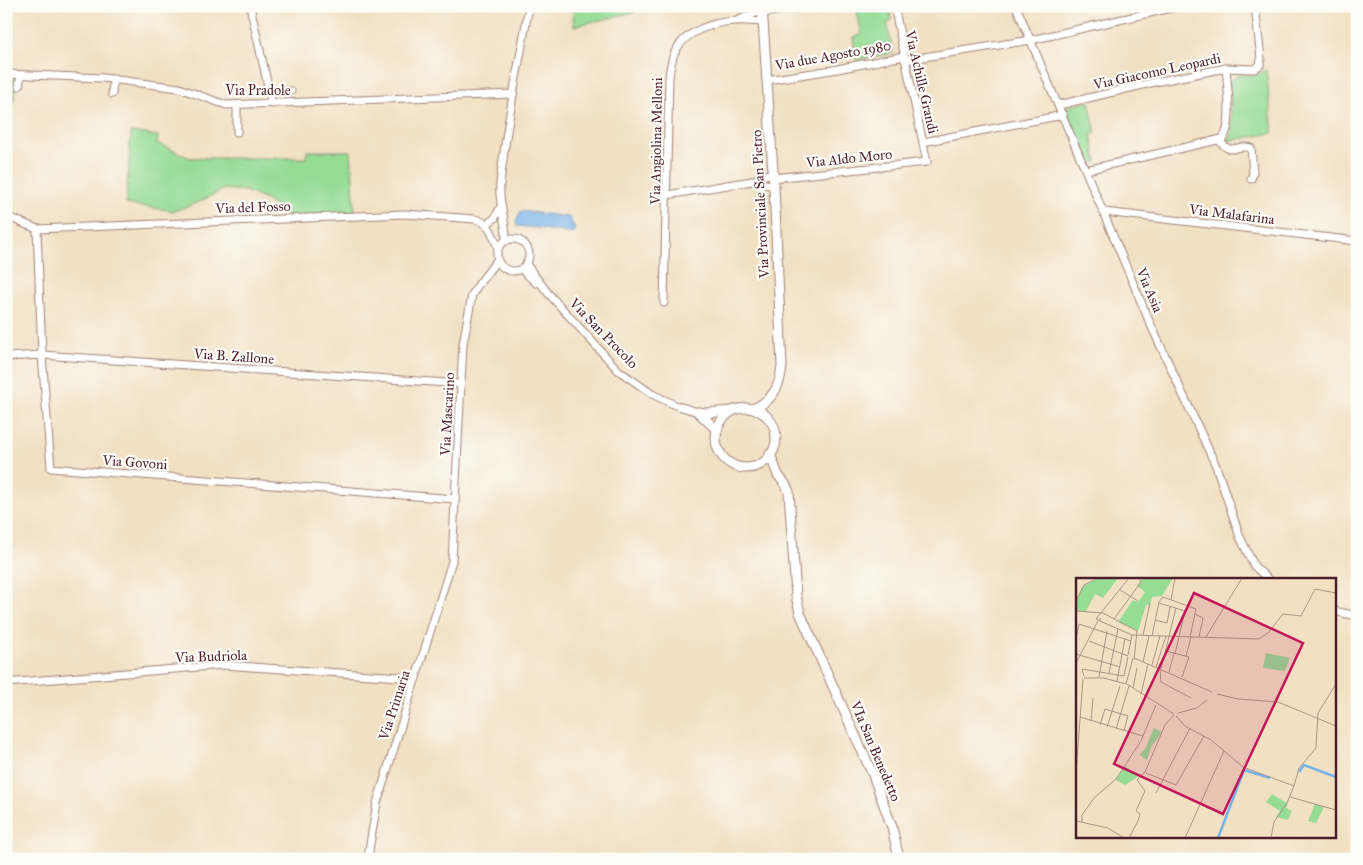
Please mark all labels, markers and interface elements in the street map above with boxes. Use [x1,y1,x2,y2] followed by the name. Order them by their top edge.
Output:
[901,28,942,136] street label: Via Achille Grandi
[773,37,893,74] street label: Via due Agosto 1980
[1091,50,1222,93] street label: Via Giacomo Leopardi
[647,77,666,206] street label: Via Angiolina Melloni
[224,82,291,99] street label: Via Pradole
[748,129,773,280] street label: Via Provinciale San Pietro
[804,146,893,172] street label: Via Aldo Moro
[214,198,291,217] street label: Via del Fosso
[1187,201,1276,228] street label: Via Malafarina
[1132,264,1167,315] street label: Via Asia
[565,294,641,372] street label: Via San Procolo
[192,345,275,368] street label: Via B. Zallone
[437,372,458,457] street label: Via Mascarino
[101,452,168,473] street label: Via Govoni
[1076,578,1336,838] inset map
[174,647,247,666] street label: Via Budriola
[375,668,414,743] street label: Via Primaria
[846,697,904,804] street label: VIa San Benedetto

